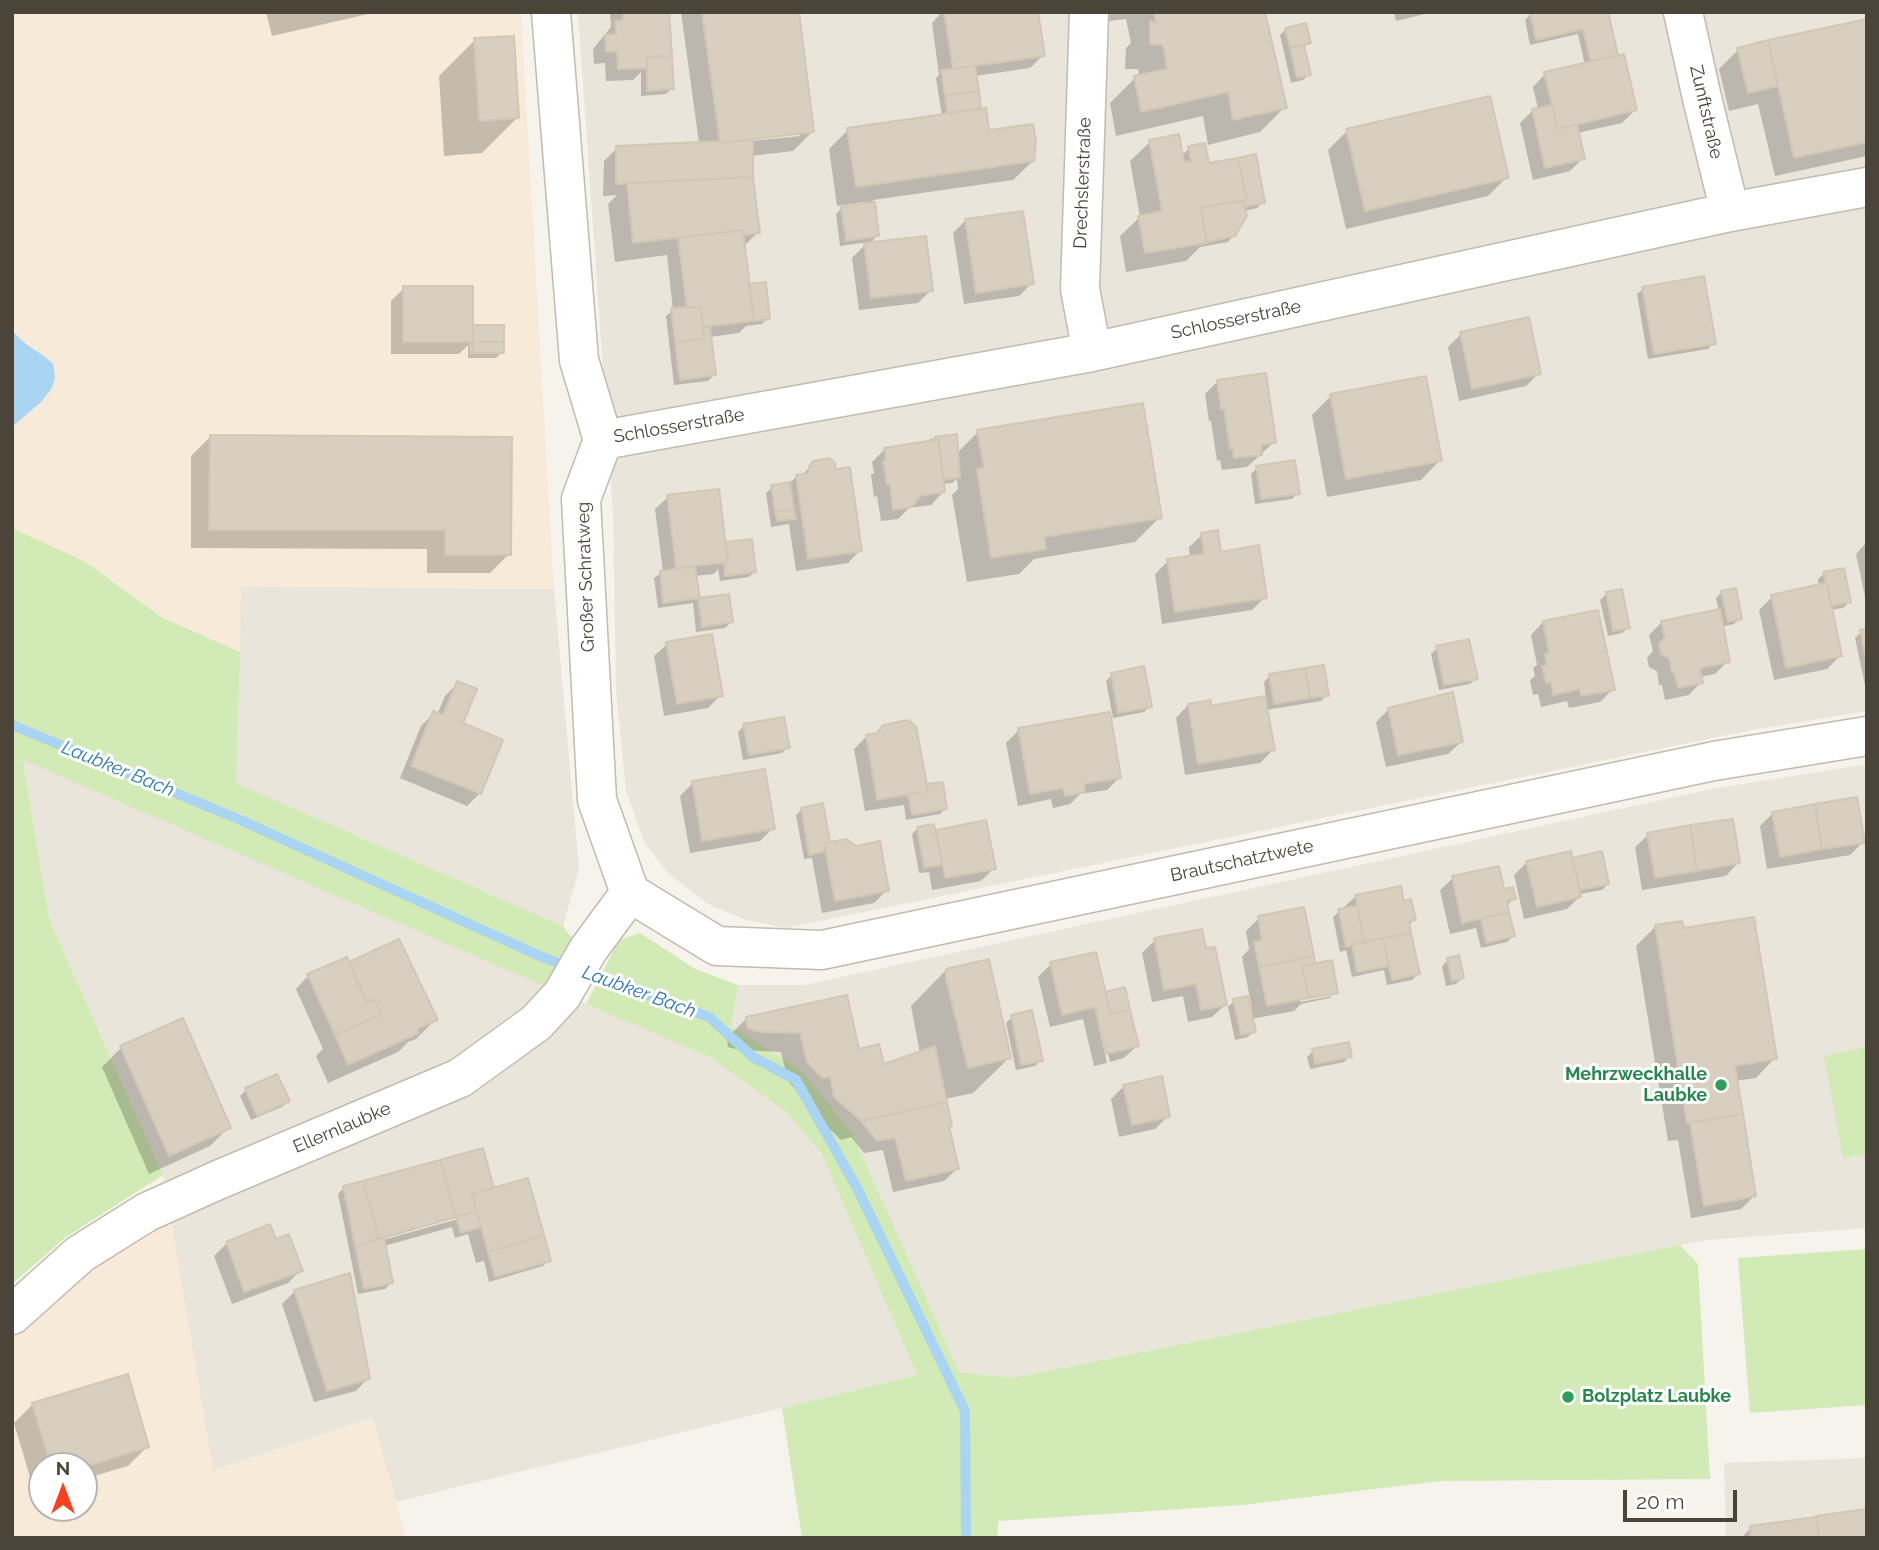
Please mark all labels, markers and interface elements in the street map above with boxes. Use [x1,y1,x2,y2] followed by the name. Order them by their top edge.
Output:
[1685,63,1727,161] street label: Zunftstraße
[1070,117,1096,249] street label: Drechslerstraße
[1169,296,1303,344] street label: Schlosserstraße
[612,404,746,448] street label: Schlosserstraße
[573,501,599,653] street label: Großer Schratweg
[58,736,178,802] water label: Laubker Bach
[1168,835,1316,887] street label: Brautschatztwete
[579,961,699,1023] water label: Laubker Bach
[1565,1064,1707,1106] place label: Mehrzweckhalle Laubke
[1713,1077,1729,1093] marker: Mehrzweckhalle Laubke
[290,1098,394,1158] street label: Ellernlaubke
[1582,1386,1731,1408] place label: Bolzplatz Laubke
[1560,1389,1576,1405] marker: Bolzplatz Laubke
[28,1452,98,1522] north arrow
[56,1457,70,1479] text: N
[1627,1476,1741,1520] scale bar
[1636,1489,1684,1514] text: 20 m

